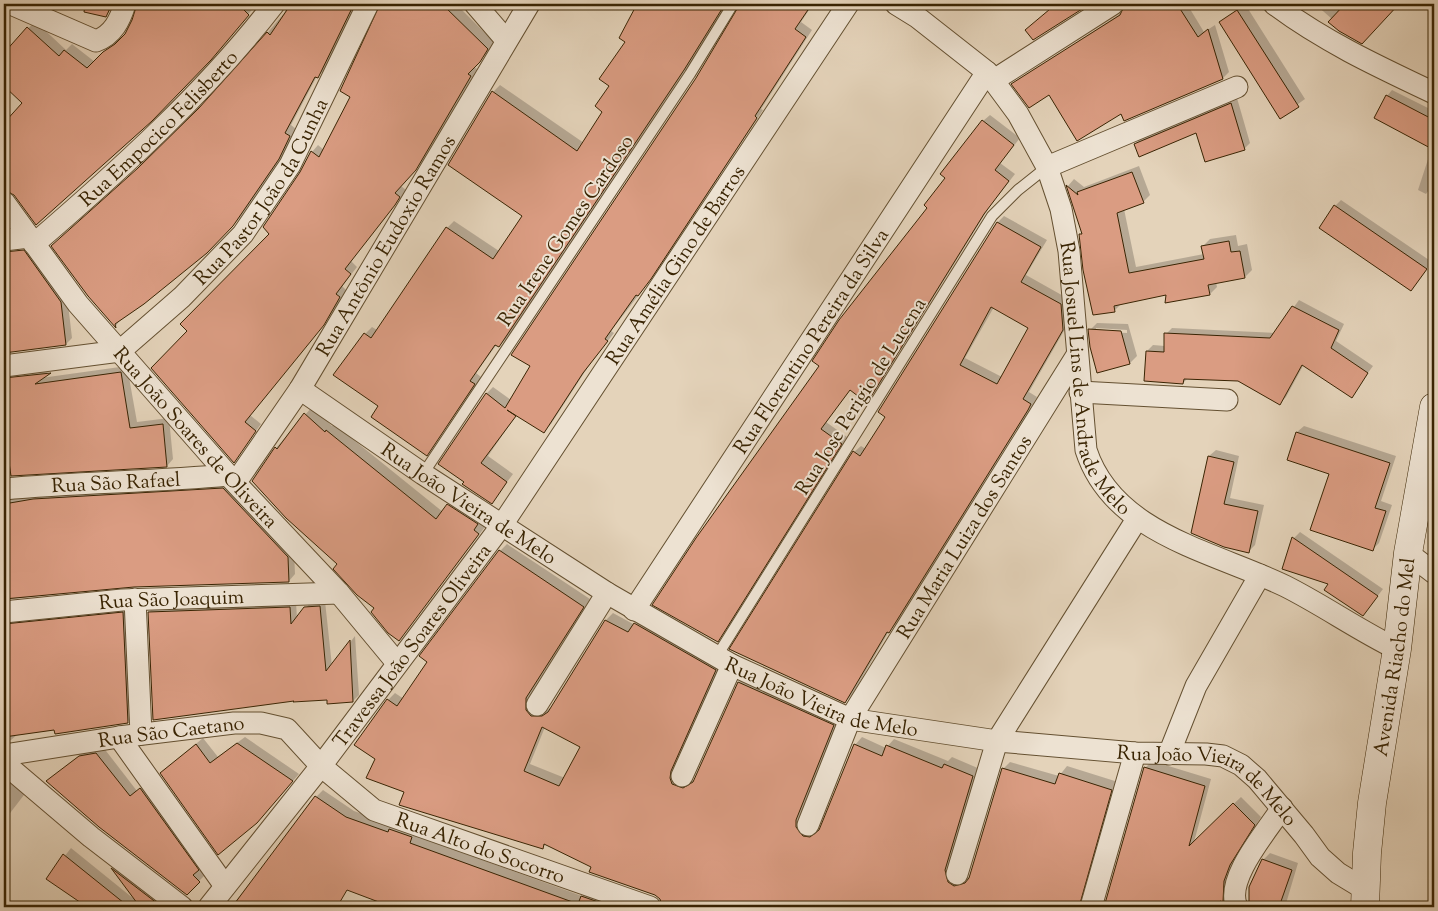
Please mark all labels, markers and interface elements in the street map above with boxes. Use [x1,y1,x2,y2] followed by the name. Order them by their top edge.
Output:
[74,45,246,215] street label: Rua Empocico Felisberto
[188,94,337,293] street label: Rua Pastor João da Cunha
[310,130,465,363] street label: Rua Antônio Eudoxio Ramos
[492,130,642,333] street label: Rua Irene Gomes Cardoso
[600,160,754,372] street label: Rua Amélia Gino de Barros
[728,224,897,461] street label: Rua Florentino Pereira da Silva
[1051,239,1136,524] street label: Rua Josuel Lins de Andrade Melo
[789,293,935,502] street label: Rua Jose Perigio de Lucena
[105,342,283,536] street label: Rua João Soares de Oliveira
[891,430,1041,646] street label: Rua Maria Luiza dos Santos
[374,437,561,573] street label: Rua João Vieira de Melo
[51,467,182,502] street label: Rua São Rafael
[327,539,500,755] street label: Travessa João Soares Oliveira
[1368,556,1424,759] street label: Avenida Riacho do Mel
[98,584,245,619] street label: Rua São Joaquim
[719,652,920,746] street label: Rua João Vieira de Melo
[96,711,245,757] street label: Rua São Caetano
[1115,739,1303,834] street label: Rua João Vieira de Melo
[391,807,568,893] street label: Rua Alto do Socorro

